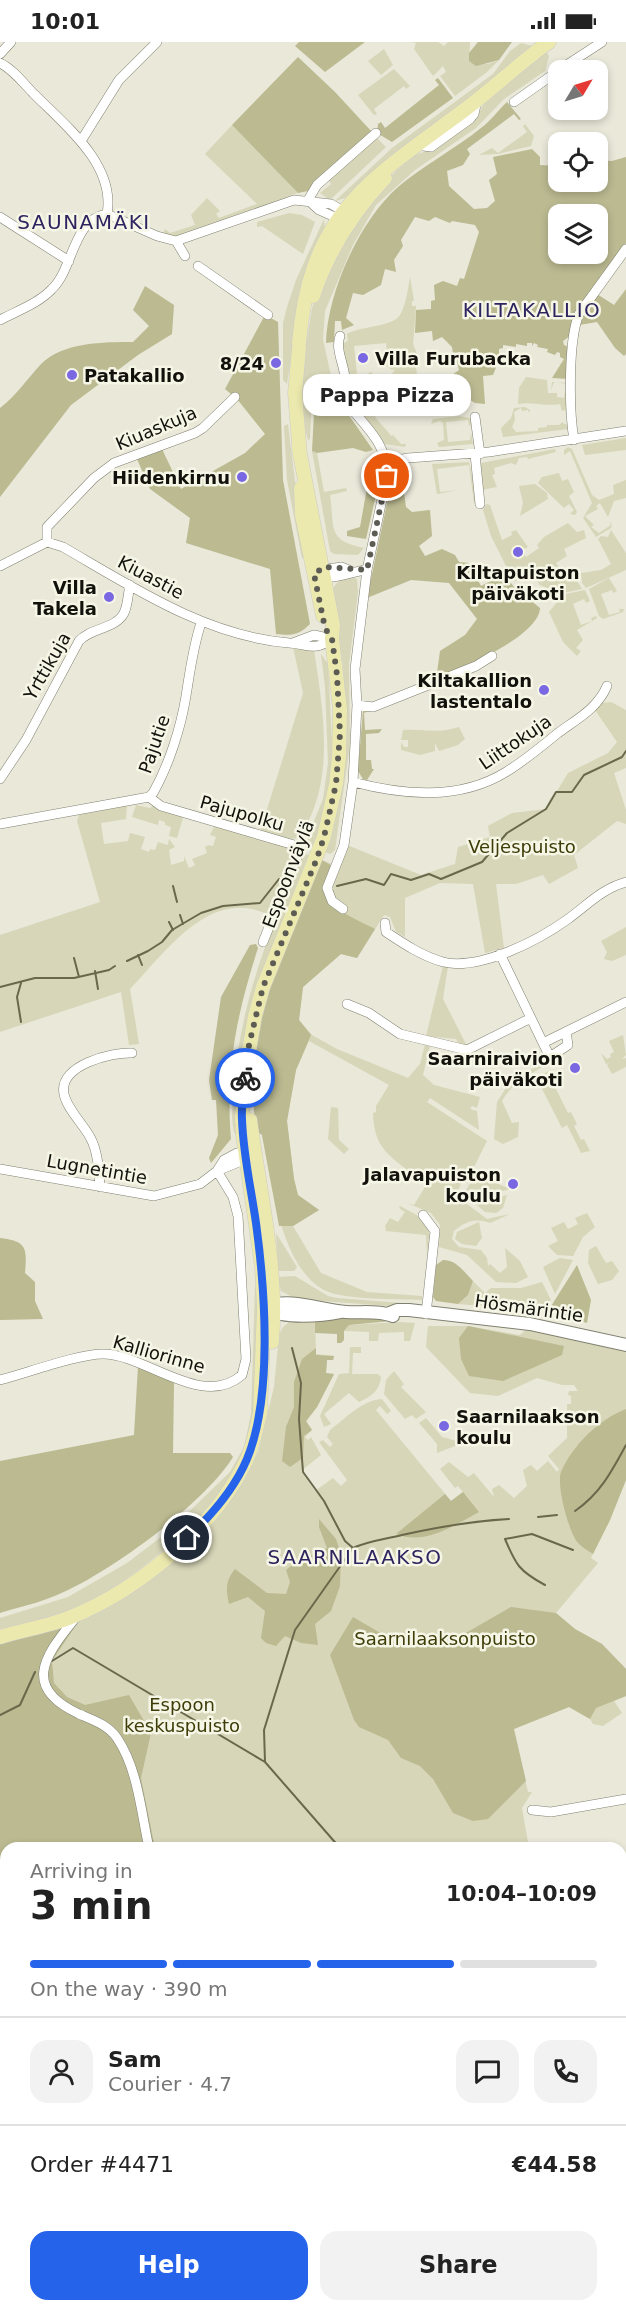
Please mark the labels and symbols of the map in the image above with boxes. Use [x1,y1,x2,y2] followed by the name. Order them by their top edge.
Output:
[548,60,608,120] north arrow
[17,210,151,234] district label: SAUNAMÄKI
[463,298,601,322] district label: KILTAKALLIO
[375,348,531,369] place label: Villa Furubacka
[356,351,370,365] marker: Villa Furubacka
[220,353,264,374] place label: 8/24
[269,356,283,370] marker: 8/24
[84,365,185,386] place label: Patakallio
[65,368,79,382] marker: Patakallio
[303,374,471,416] callout: Pappa Pizza
[112,402,200,454] street label: Kiuaskuja
[361,450,412,501] pin
[112,467,230,488] place label: Hiidenkirnu
[235,470,249,484] marker: Hiidenkirnu
[511,545,525,559] marker: Kiltapuiston päiväkoti
[114,551,188,603] street label: Kiuastie
[456,562,580,604] place label: Kiltapuiston päiväkoti
[33,577,97,619] place label: Villa Takela
[102,590,116,604] marker: Villa Takela
[19,628,75,705] street label: Yrttikuja
[417,670,532,712] place label: Kiltakallion lastentalo
[537,683,551,697] marker: Kiltakallion lastentalo
[475,710,555,774] street label: Liittokuja
[134,712,174,776] street label: Pajutie
[198,791,286,835] street label: Pajupolku
[258,817,318,931] street label: Espoonväylä
[468,836,576,857] park label: Veljespuisto
[215,1048,275,1108] courier
[428,1048,563,1090] place label: Saarniraivion päiväkoti
[568,1061,582,1075] marker: Saarniraivion päiväkoti
[45,1150,149,1188] street label: Lugnetintie
[362,1164,501,1206] place label: Jalavapuiston koulu
[506,1177,520,1191] marker: Jalavapuiston koulu
[473,1290,585,1326] street label: Hösmärintie
[111,1331,207,1377] street label: Kalliorinne
[456,1406,599,1448] place label: Saarnilaakson koulu
[437,1419,451,1433] marker: Saarnilaakson koulu
[161,1512,212,1563] pin
[268,1545,442,1569] district label: SAARNILAAKSO
[354,1628,536,1649] park label: Saarnilaaksonpuisto
[124,1694,240,1736] park label: Espoon keskuspuisto

